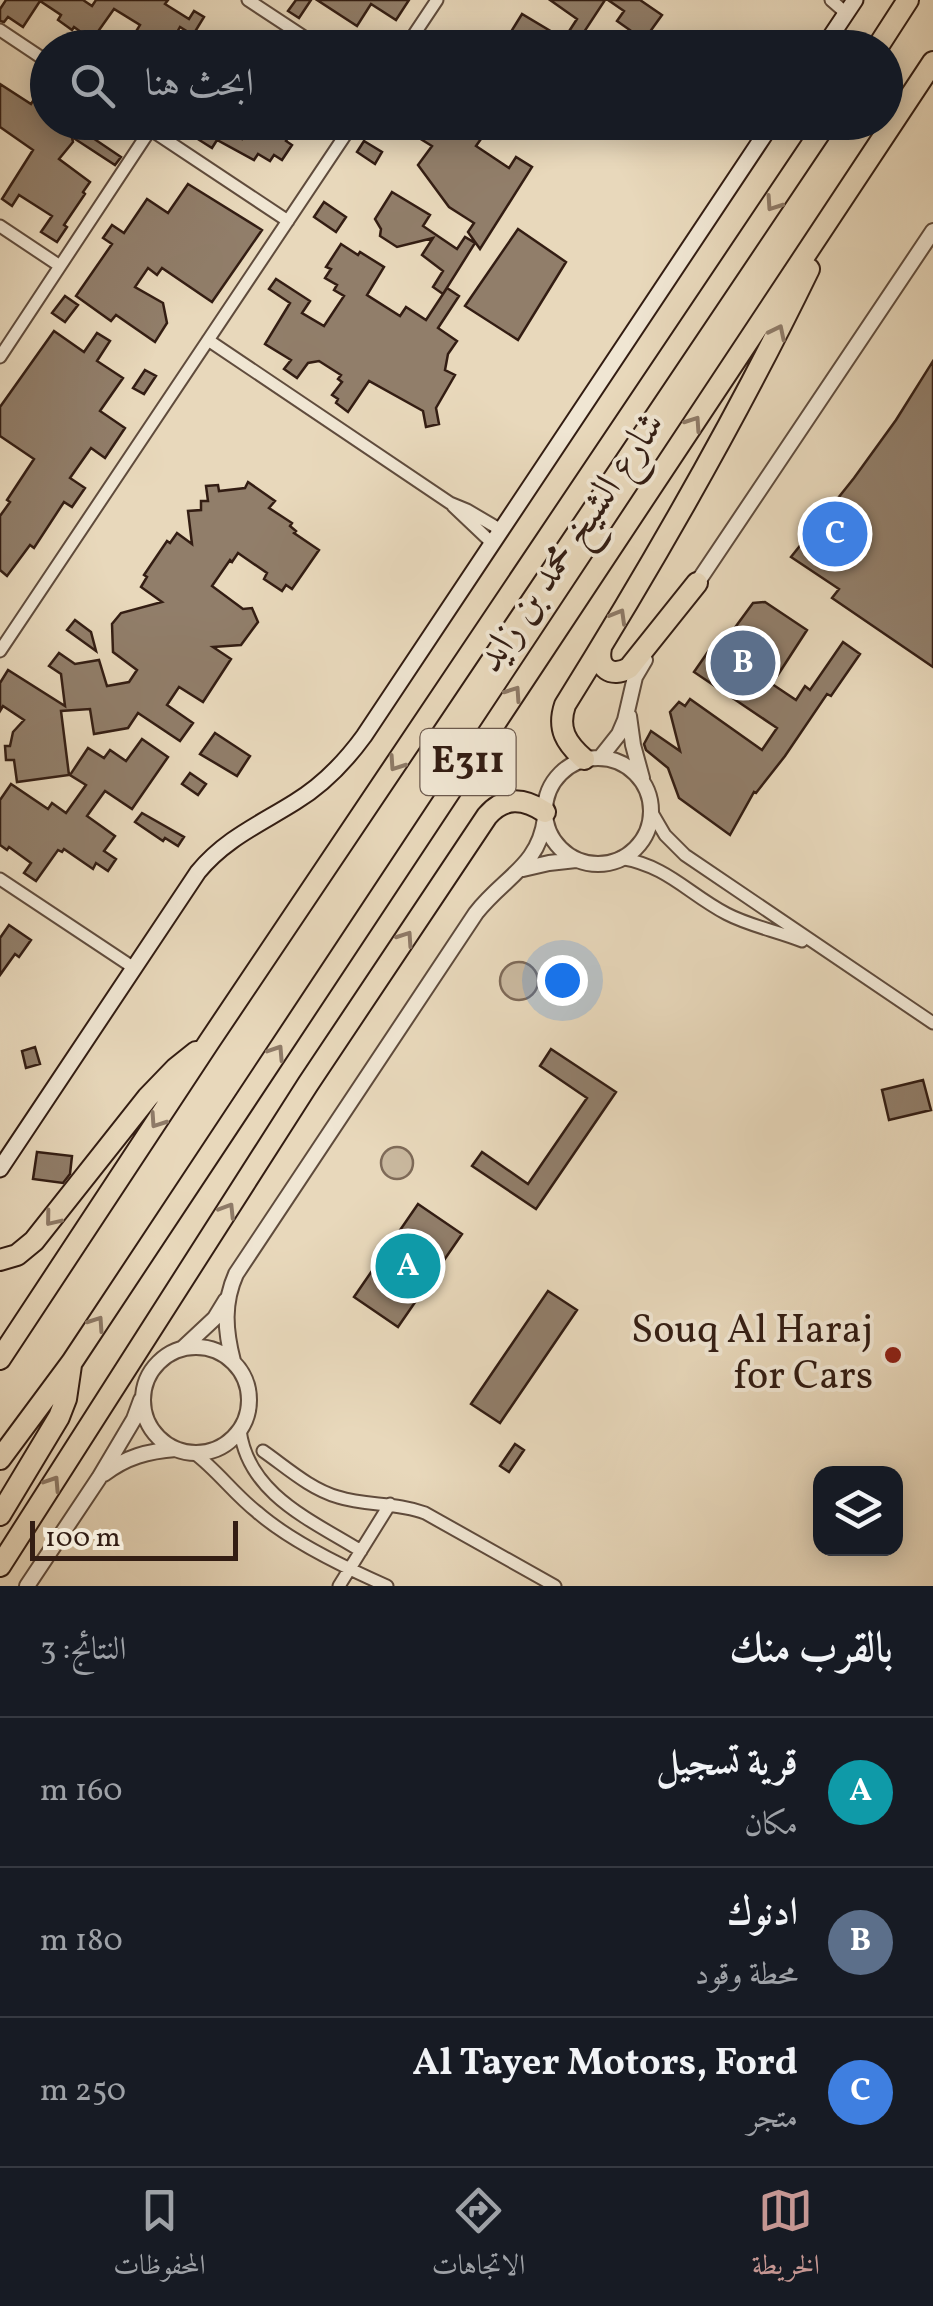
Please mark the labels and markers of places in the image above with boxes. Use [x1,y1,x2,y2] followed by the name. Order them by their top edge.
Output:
[802,496,868,572] pin: C
[710,626,776,700] pin: B
[376,1228,440,1304] pin: A
[631,1304,873,1406] place label: Souq Al Haraj for Cars
[882,1344,904,1366] marker: Souq Al Haraj for Cars

